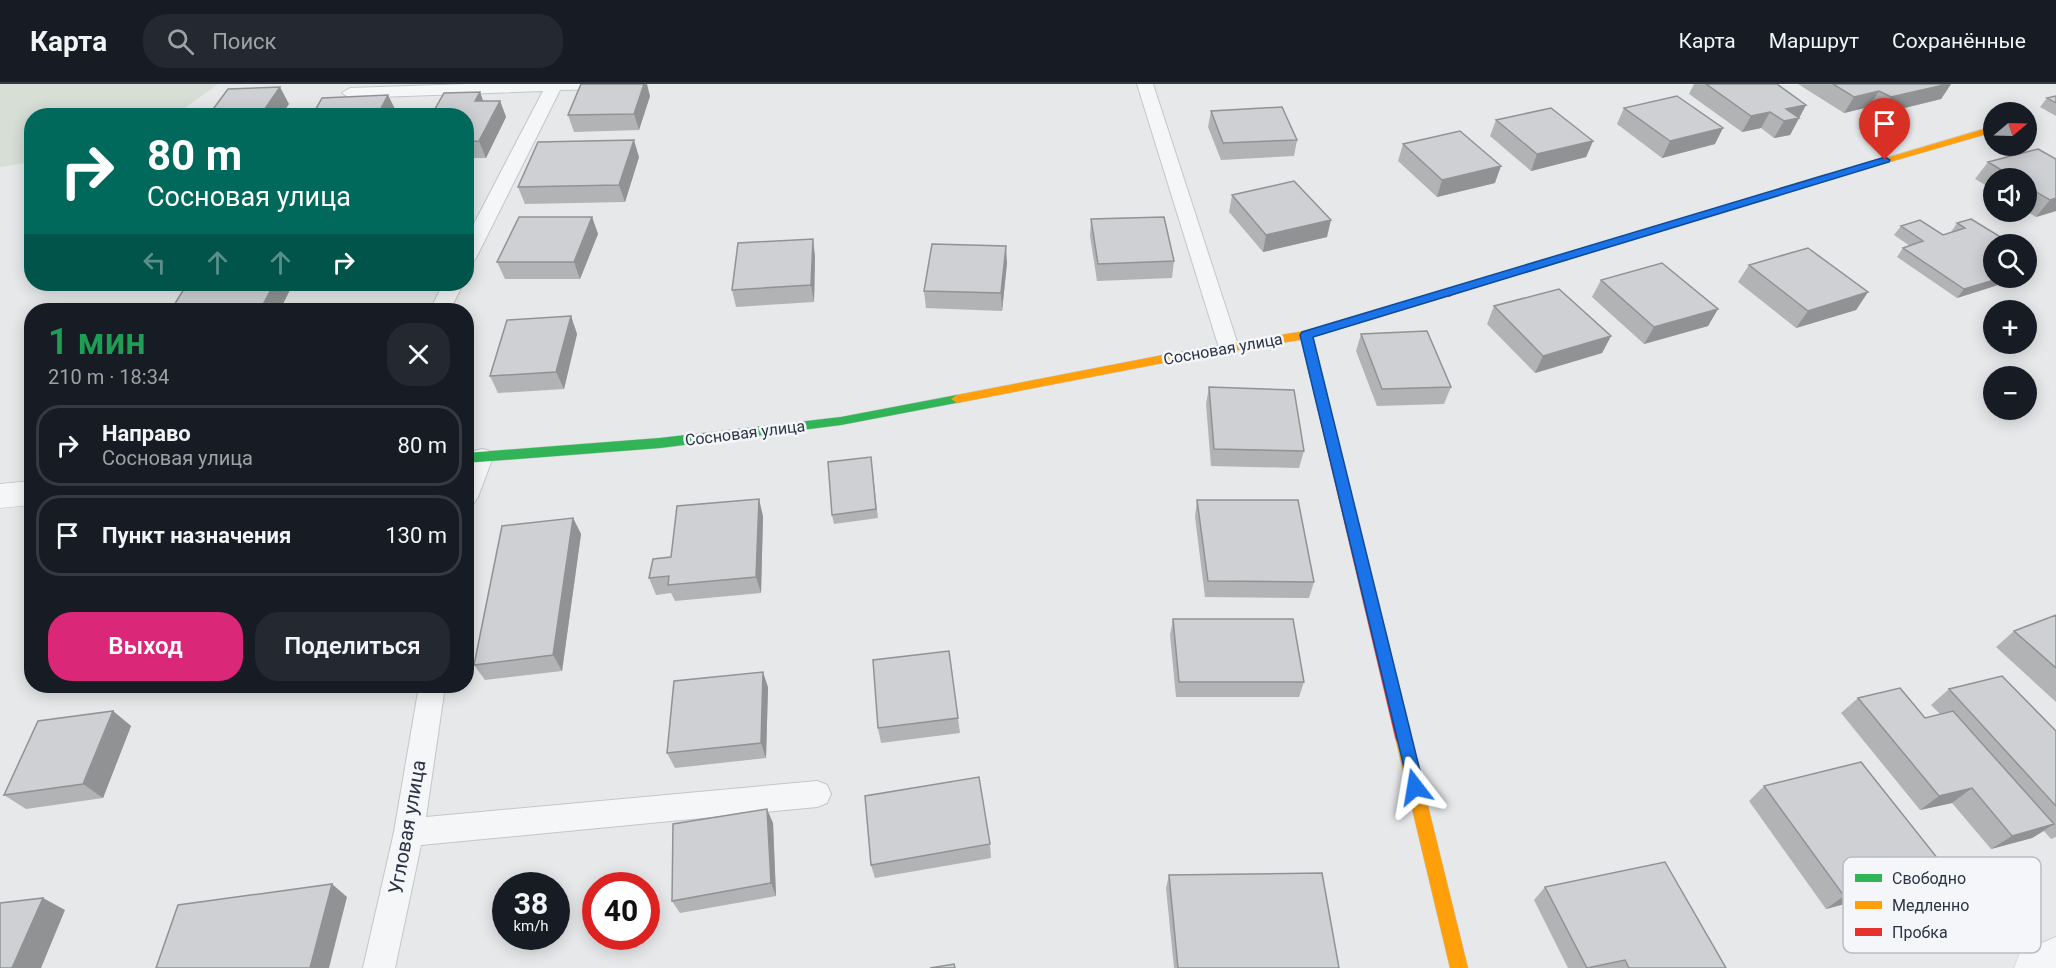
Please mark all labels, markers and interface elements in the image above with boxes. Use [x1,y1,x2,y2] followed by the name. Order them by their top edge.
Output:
[143,14,563,68] search box
[30,25,107,58] text: Карта
[164,25,197,58] icon: search
[212,29,277,54] text: Поиск
[1679,29,1736,53] text: Карта
[1769,29,1859,53] text: Маршрут
[1892,29,2026,53] text: Сохранённые
[1859,98,1910,160] pin
[1983,102,2037,156] north arrow
[1983,102,2037,420] map controls
[1868,107,1901,140] icon: arrive
[147,131,242,180] text: 80 m
[48,132,126,210] icon: right
[1983,168,2037,222] button: sound
[147,181,351,213] text: Сосновая улица
[1983,234,2037,288] button: search
[138,246,171,279] icon: left
[201,246,234,279] icon: ahead
[264,246,297,279] icon: ahead
[327,246,360,279] icon: right
[1983,300,2037,354] button: +
[48,321,146,363] text: 1 мин
[387,323,450,386] button: close
[1162,329,1284,369] street label: Сосновая улица
[48,365,169,389] text: 210 m · 18:34
[1983,366,2037,420] button: −
[684,416,806,450] street label: Сосновая улица
[102,421,191,446] text: Направо
[51,429,84,462] icon: right
[398,433,447,458] text: 80 m
[102,446,253,470] text: Сосновая улица
[51,519,84,552] icon: arrive
[102,523,291,548] text: Пункт назначения
[385,523,447,548] text: 130 m
[48,612,243,681] button: Выход
[255,612,450,681] button: Поделиться
[1383,755,1447,819] position arrow
[383,758,431,896] street label: Угловая улица
[1843,857,2041,953] legend
[1892,869,1966,888] text: Свободно
[582,872,660,950] speed limit sign: 40
[514,886,548,921] text: 38
[1892,896,1969,915] text: Медленно
[513,917,549,935] text: km/h
[1892,923,1948,942] text: Пробка

